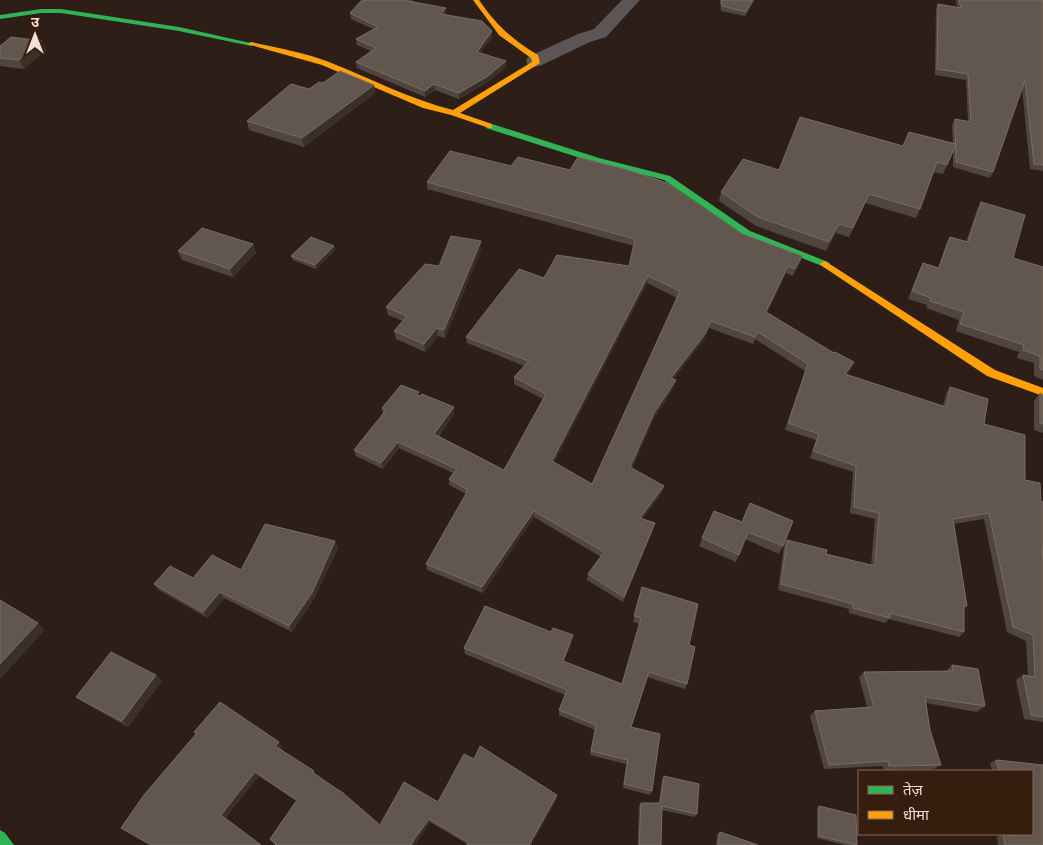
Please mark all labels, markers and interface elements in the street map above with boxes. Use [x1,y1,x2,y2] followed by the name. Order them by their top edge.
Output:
[10,10,60,60] north arrow
[31,13,40,32] text: उ
[858,770,1033,835] legend
[903,780,924,800] text: तेज़
[903,805,930,825] text: धीमा

